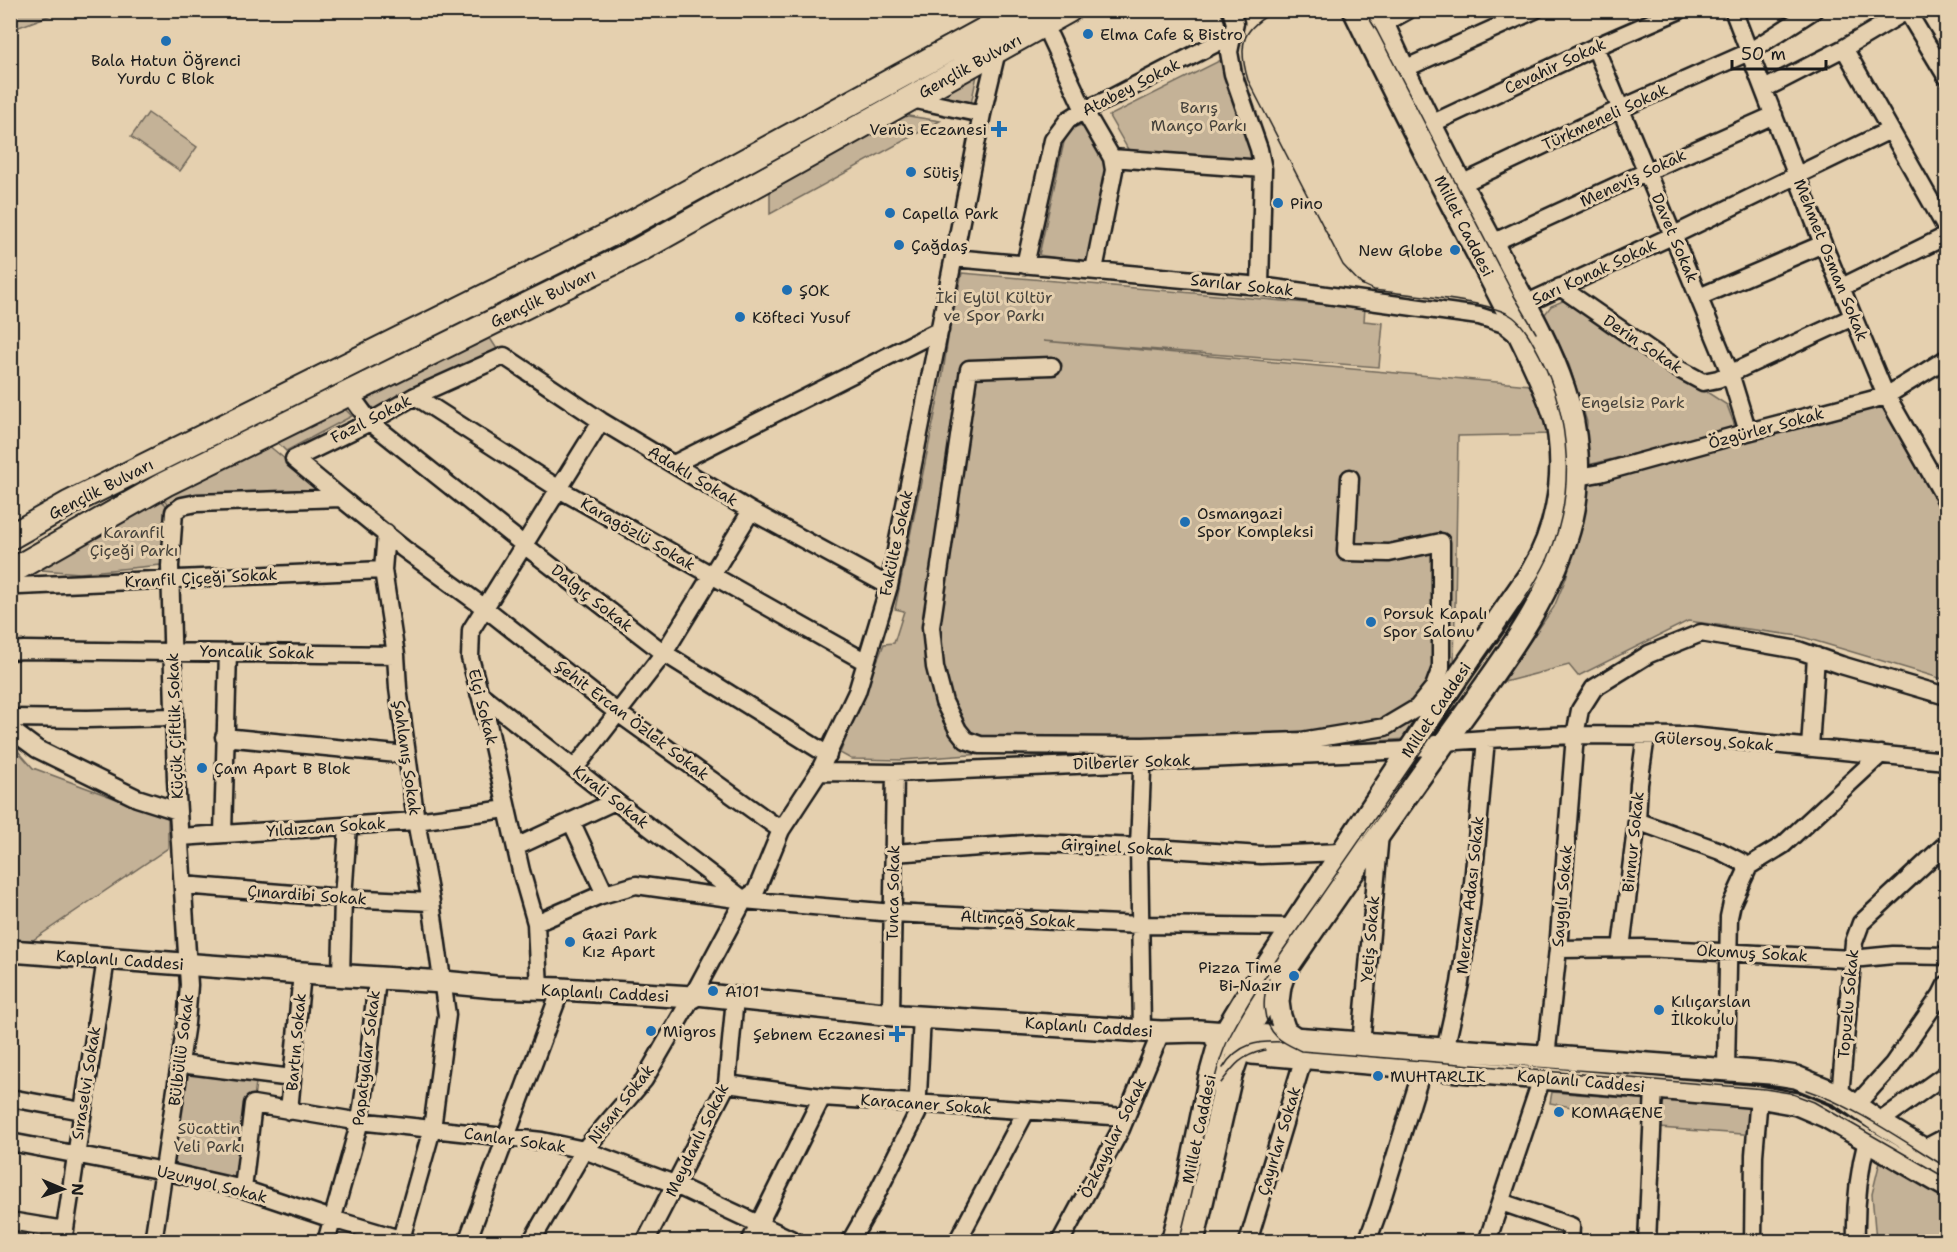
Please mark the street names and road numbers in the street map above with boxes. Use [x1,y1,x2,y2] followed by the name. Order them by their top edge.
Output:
[915,29,1025,103] street label: Gençlik Bulvarı
[1501,33,1609,99] street label: Cevahir Sokak
[1079,53,1183,121] street label: Atabey Sokak
[1539,79,1671,155] street label: Türkmeneli Sokak
[1577,144,1689,212] street label: Meneviş Sokak
[1429,172,1499,280] street label: Millet Caddesi
[1789,176,1873,344] street label: Mehmet Osman Sokak
[1647,190,1703,286] street label: Davet Sokak
[1528,234,1660,310] street label: Sarı Konak Sokak
[487,263,599,333] street label: Gençlik Bulvarı
[1189,269,1295,301] street label: Sarılar Sokak
[1599,310,1687,378] street label: Derin Sokak
[327,390,415,448] street label: Fazıl Sokak
[1706,402,1826,454] street label: Özgürler Sokak
[644,441,742,511] street label: Adaklı Sokak
[45,454,157,524] street label: Gençlik Bulvarı
[875,488,917,598] street label: Fakülte Sokak
[577,493,699,575] street label: Karagözlü Sokak
[547,559,637,637] street label: Dalgıç Sokak
[124,564,278,592] street label: Kranfil Çiçeği Sokak
[199,640,315,664] street label: Yoncalık Sokak
[162,652,188,800] street label: Küçük Çiftlik Sokak
[551,655,713,785] street label: Şehit Ercan Özlek Sokak
[1396,658,1476,762] street label: Millet Caddesi
[463,667,503,747] street label: Elçi Sokak
[388,699,426,817] street label: Şahlanış Sokak
[1653,726,1775,756] street label: Gülersoy Sokak
[1073,749,1191,775] street label: Dilberler Sokak
[569,761,653,833] street label: Kırali Sokak
[1617,790,1649,894] street label: Binnur Sokak
[266,812,386,842] street label: Yıldızcan Sokak
[1451,815,1489,975] street label: Mercan Adası Sokak
[1060,834,1174,860] street label: Girginel Sokak
[1547,844,1577,948] street label: Saygılı Sokak
[882,845,904,941] street label: Tunca Sokak
[247,880,367,910] street label: Çınardibi Sokak
[1356,895,1384,983] street label: Yetiş Sokak
[960,905,1076,933] street label: Altınçağ Sokak
[1696,940,1808,966] street label: Okumuş Sokak
[55,945,185,975] street label: Kaplanlı Caddesi
[1833,948,1863,1060] street label: Topuzlu Sokak
[540,979,670,1007] street label: Kaplanlı Caddesi
[347,989,385,1127] street label: Papatyalar Sokak
[281,992,311,1092] street label: Bartın Sokak
[164,993,198,1107] street label: Bülbüllü Sokak
[1024,1012,1154,1042] street label: Kaplanlı Caddesi
[67,1025,105,1141] street label: Sıraselvi Sokak
[583,1060,659,1148] street label: Nisan Sokak
[1516,1065,1646,1097] street label: Kaplanlı Caddesi
[1177,1073,1221,1185] street label: Millet Caddesi
[1075,1074,1151,1202] street label: Özkayalar Sokak
[660,1080,734,1200] street label: Meydanlı Sokak
[1252,1084,1306,1198] street label: Çayırlar Sokak
[860,1089,992,1119] street label: Karacaner Sokak
[463,1122,567,1158] street label: Canlar Sokak
[154,1160,270,1208] street label: Uzunyol Sokak

